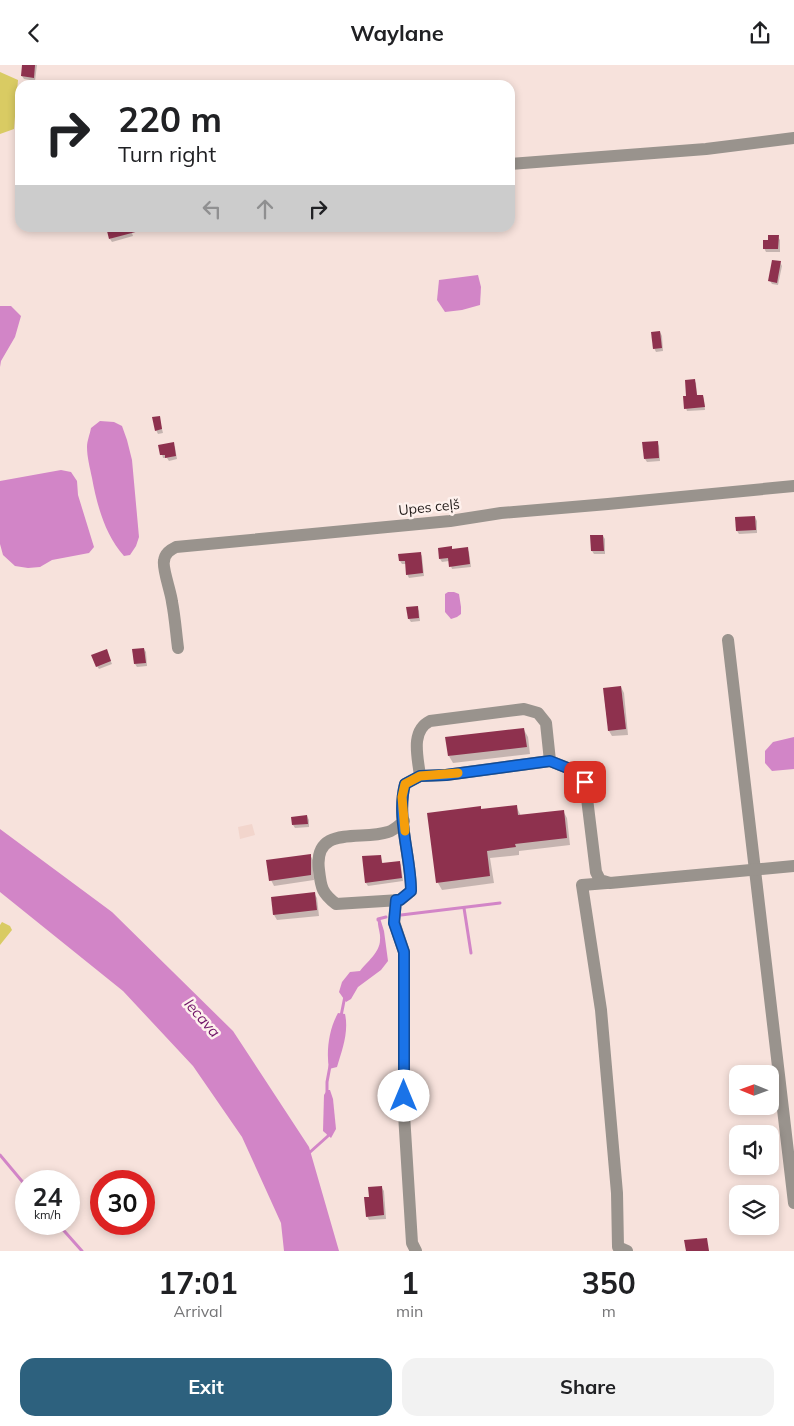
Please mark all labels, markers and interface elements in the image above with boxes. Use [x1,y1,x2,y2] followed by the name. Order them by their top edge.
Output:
[20,19,48,47] icon: back
[350,19,444,47] text: Waylane
[746,19,774,47] icon: share
[118,97,222,141] text: 220 m
[35,100,100,165] icon: right
[118,140,216,168] text: Turn right
[198,195,226,223] icon: left
[251,195,279,223] icon: ahead
[304,195,332,223] icon: right
[397,495,461,519] street label: Upes ceļš
[564,761,606,803] pin
[571,768,599,796] icon: arrive
[180,994,224,1041] water label: Iecava
[729,1065,779,1115] north arrow
[729,1065,779,1235] map controls
[377,1069,429,1121] position arrow
[729,1125,779,1175] button: sound
[90,1170,155,1235] speed limit sign: 30
[32,1181,63,1212] text: 24
[729,1185,779,1235] button: layers
[34,1207,61,1222] text: km/h
[158,1264,238,1302] text: 17:01
[401,1264,419,1302] text: 1
[582,1264,636,1302] text: 350
[174,1301,223,1321] text: Arrival
[396,1301,423,1321] text: min
[602,1301,616,1321] text: m
[20,1358,392,1416] button: Exit
[402,1358,774,1416] button: Share

